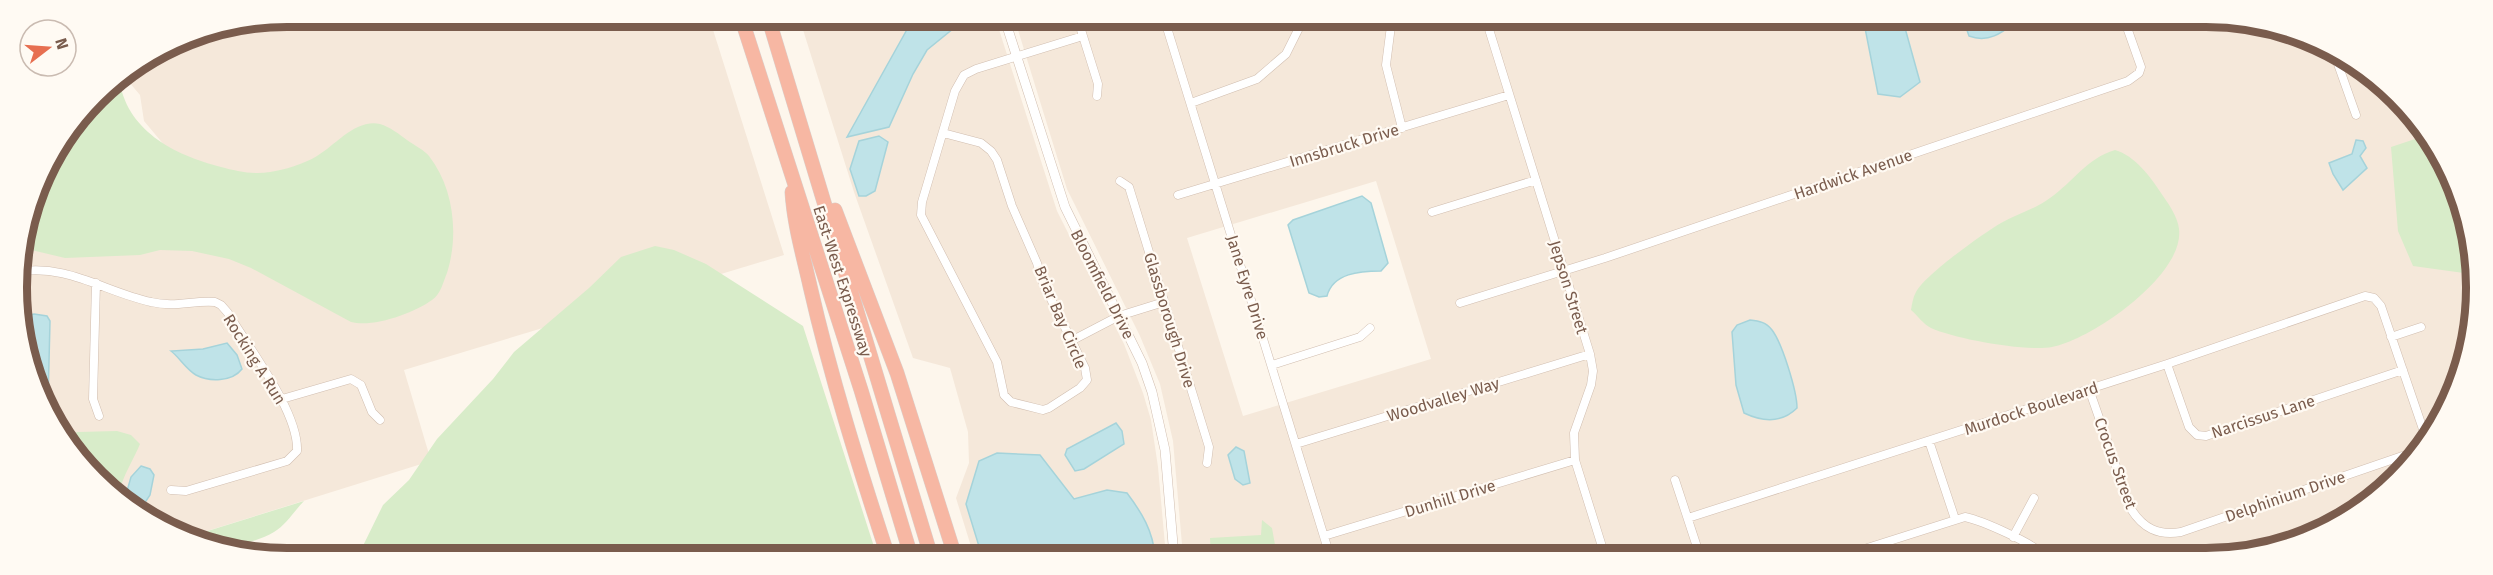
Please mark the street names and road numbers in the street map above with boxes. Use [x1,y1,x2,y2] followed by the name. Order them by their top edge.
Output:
[1287,120,1401,171] street label: Innsbruck Drive
[1791,145,1915,204] street label: Hardwick Avenue
[809,203,876,359] street label: East-West Expressway
[1067,226,1138,342] street label: Bloomfield Drive
[1223,233,1272,342] street label: Jane Eyre Drive
[1545,238,1592,336] street label: Jepson Street
[1140,250,1199,390] street label: Glassborough Drive
[1030,263,1091,372] street label: Briar Bay Circle
[219,311,290,408] street label: Rocking A Run
[1385,373,1502,426] street label: Woodvalley Way
[1962,378,2101,439] street label: Murdock Boulevard
[2209,391,2317,442] street label: Narcissus Lane
[2090,415,2141,512] street label: Crocus Street
[2223,467,2348,526] street label: Delphinium Drive
[1402,476,1498,521] street label: Dunhill Drive

